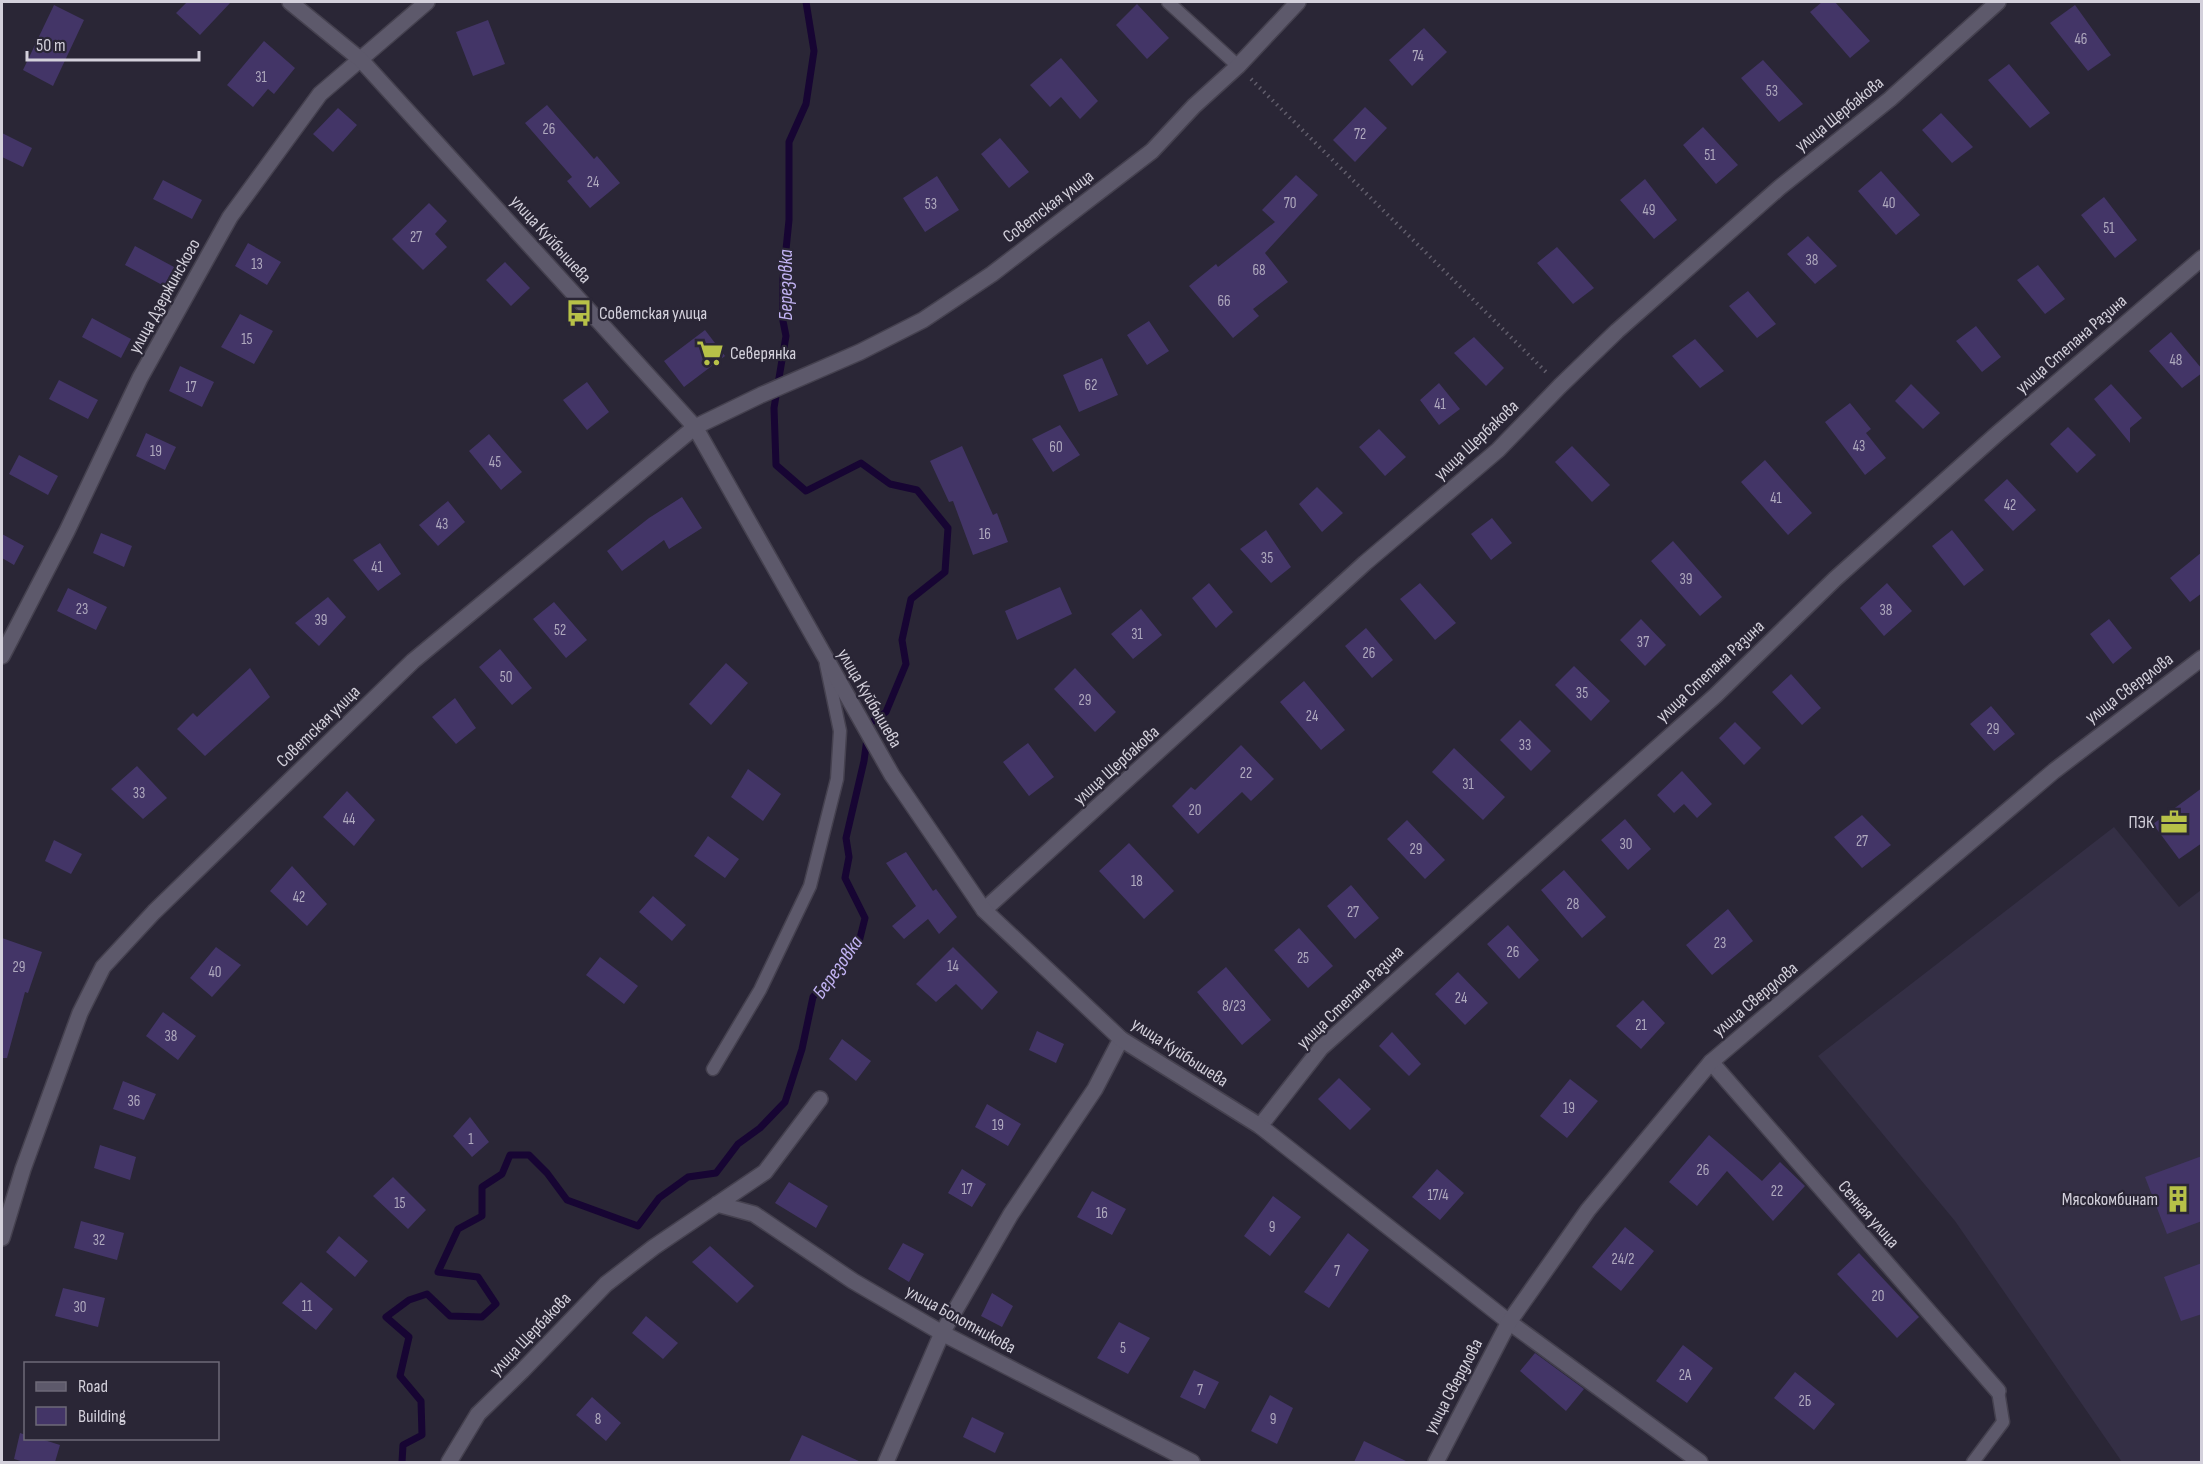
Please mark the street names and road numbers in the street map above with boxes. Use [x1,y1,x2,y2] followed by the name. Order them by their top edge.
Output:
[1791,72,1888,157] street label: улица Щербакова
[999,165,1098,247] street label: Советская улица
[506,191,596,288] street label: улица Куйбышева
[124,235,205,357] street label: улица Дзержинского
[2012,290,2131,398] street label: улица Степана Разина
[1430,396,1523,485] street label: улица Щербакова
[1652,616,1769,727] street label: улица Степана Разина
[833,645,906,752] street label: улица Куйбышева
[2081,649,2177,728] street label: улица Свердлова
[272,681,365,771] street label: Советская улица
[1069,721,1164,809] street label: улица Щербакова
[1293,941,1408,1054] street label: улица Степана Разина
[1709,958,1802,1041] street label: улица Свердлова
[1127,1013,1232,1092] street label: улица Куйбышева
[1834,1176,1904,1253] street label: Сенная улица
[902,1281,1019,1358] street label: улица Болотникова
[485,1288,575,1380] street label: улица Щербакова
[1420,1335,1487,1437] street label: улица Свердлова

